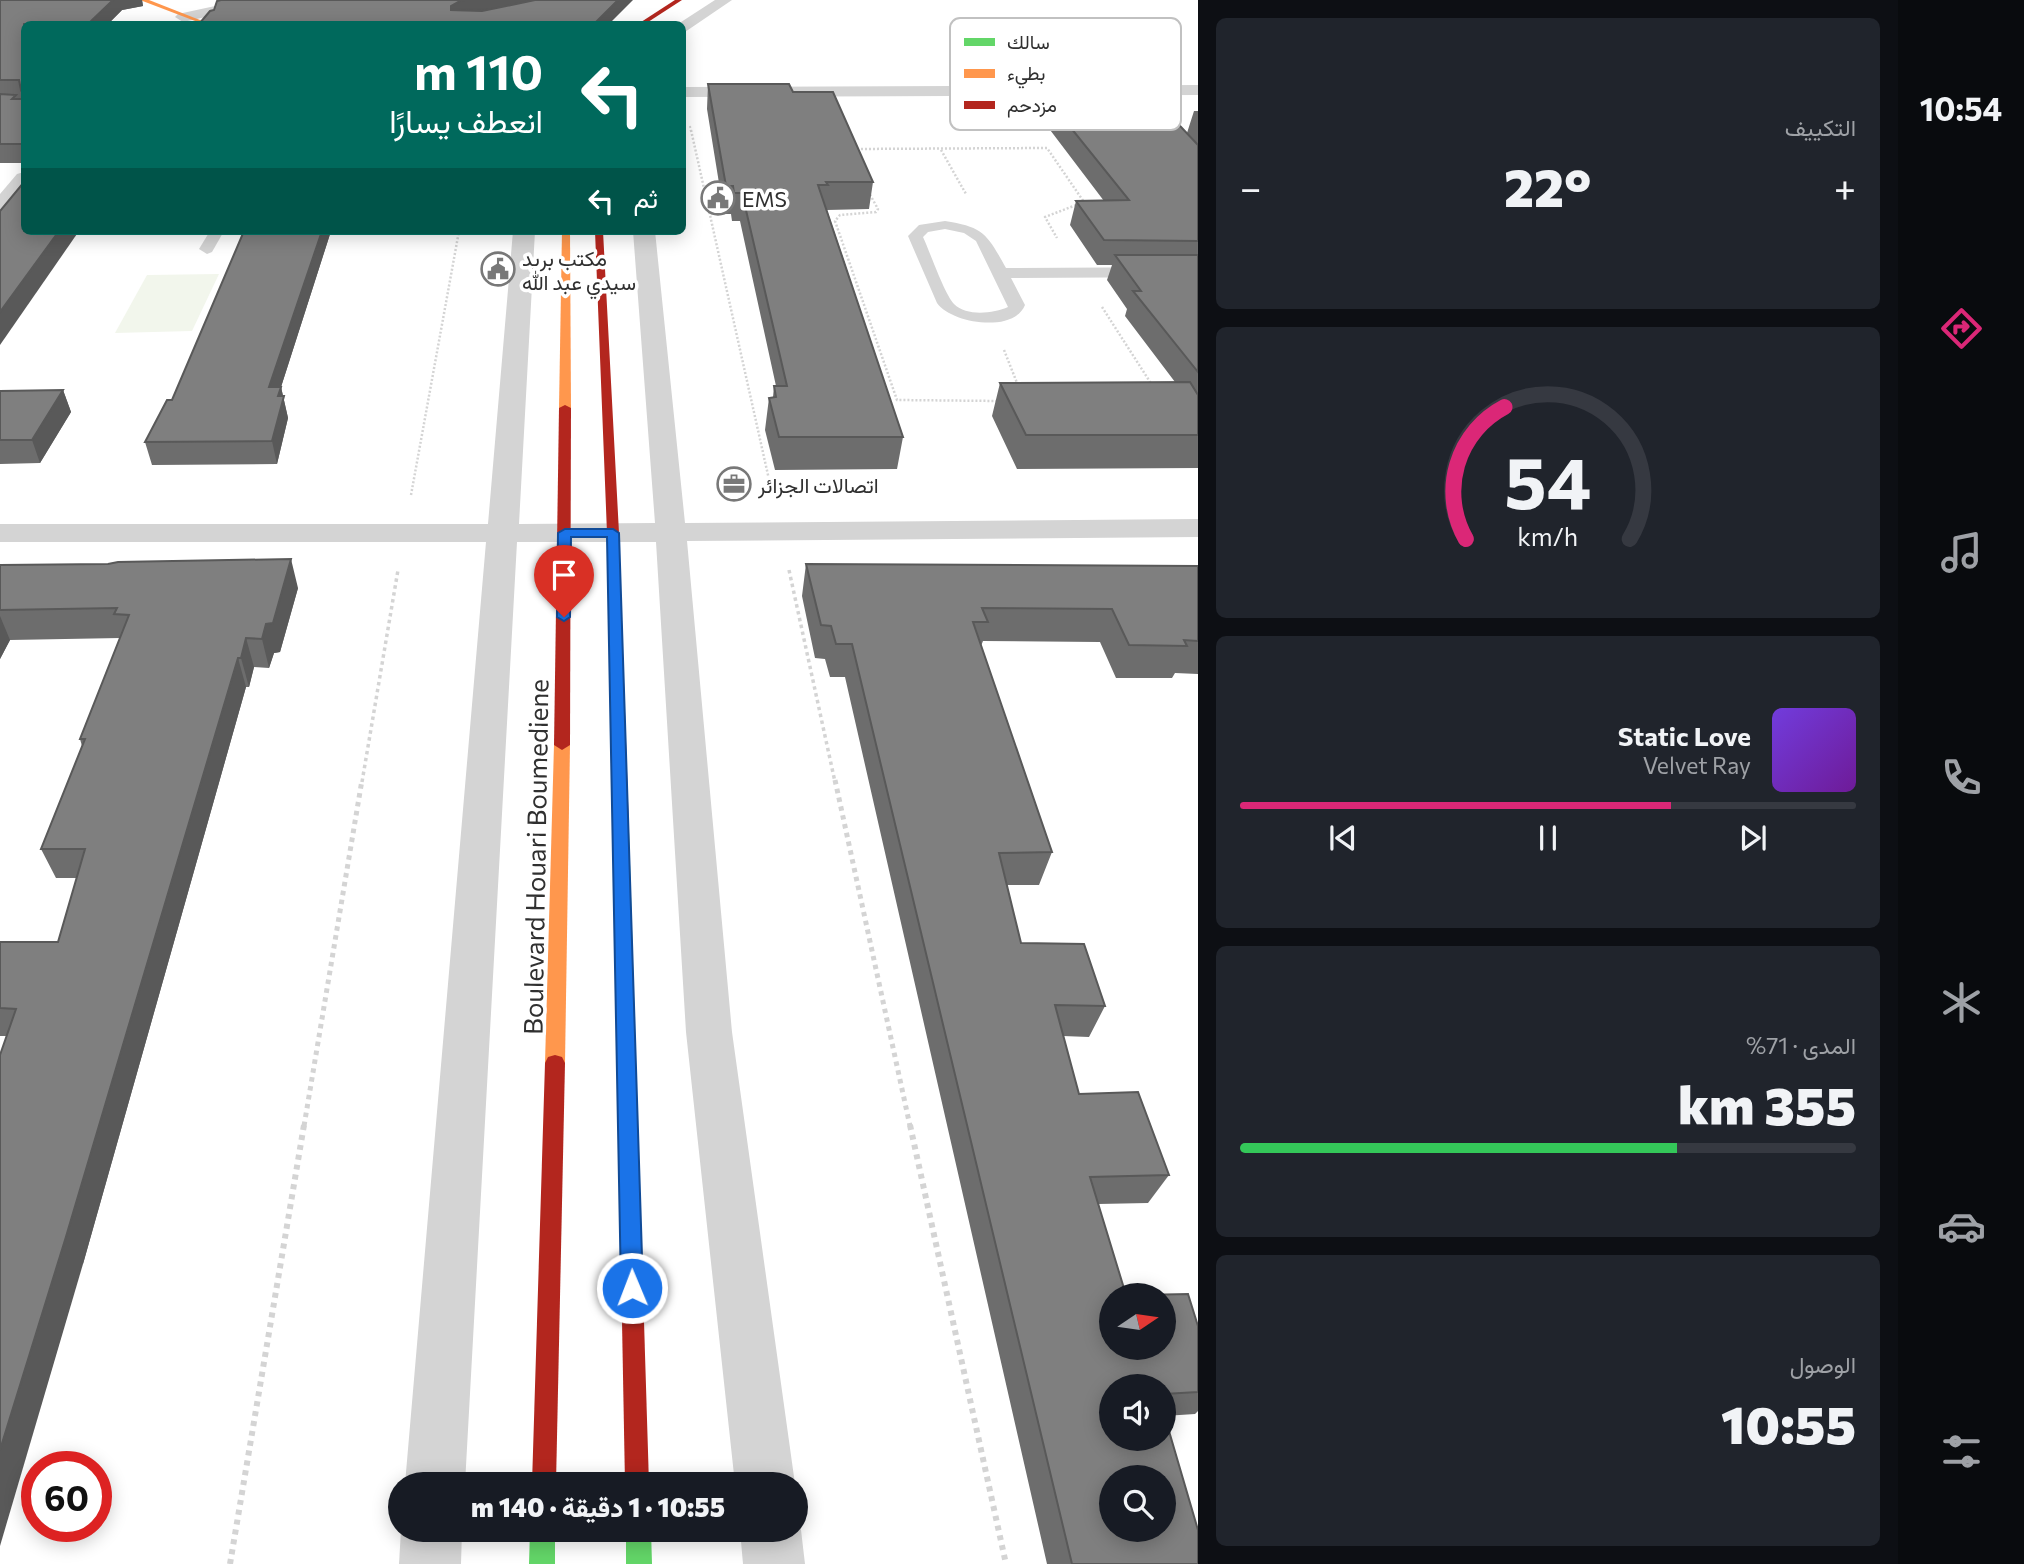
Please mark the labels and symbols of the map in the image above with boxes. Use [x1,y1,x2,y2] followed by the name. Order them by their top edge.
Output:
[950,18,1181,130] legend
[1007,30,1050,53] text: سالك
[1007,61,1045,89] text: بطيء
[1007,93,1057,118] text: مزدحم
[699,179,737,217] public building icon: EMS
[742,186,787,211] place label: EMS
[522,245,636,300] place label: مكتب بريد سيدي عبد الله
[479,250,517,288] public building icon: مكتب بريد سيدي عبد الله
[715,465,753,503] office icon: اتصالات الجزائر
[757,472,879,499] place label: اتصالات الجزائر
[534,545,594,617] pin
[516,679,554,1035] street label: Boulevard Houari Boumediene
[595,1251,669,1325] position arrow
[1099,1283,1176,1360] north arrow
[21,1451,112,1542] speed limit sign: 60

